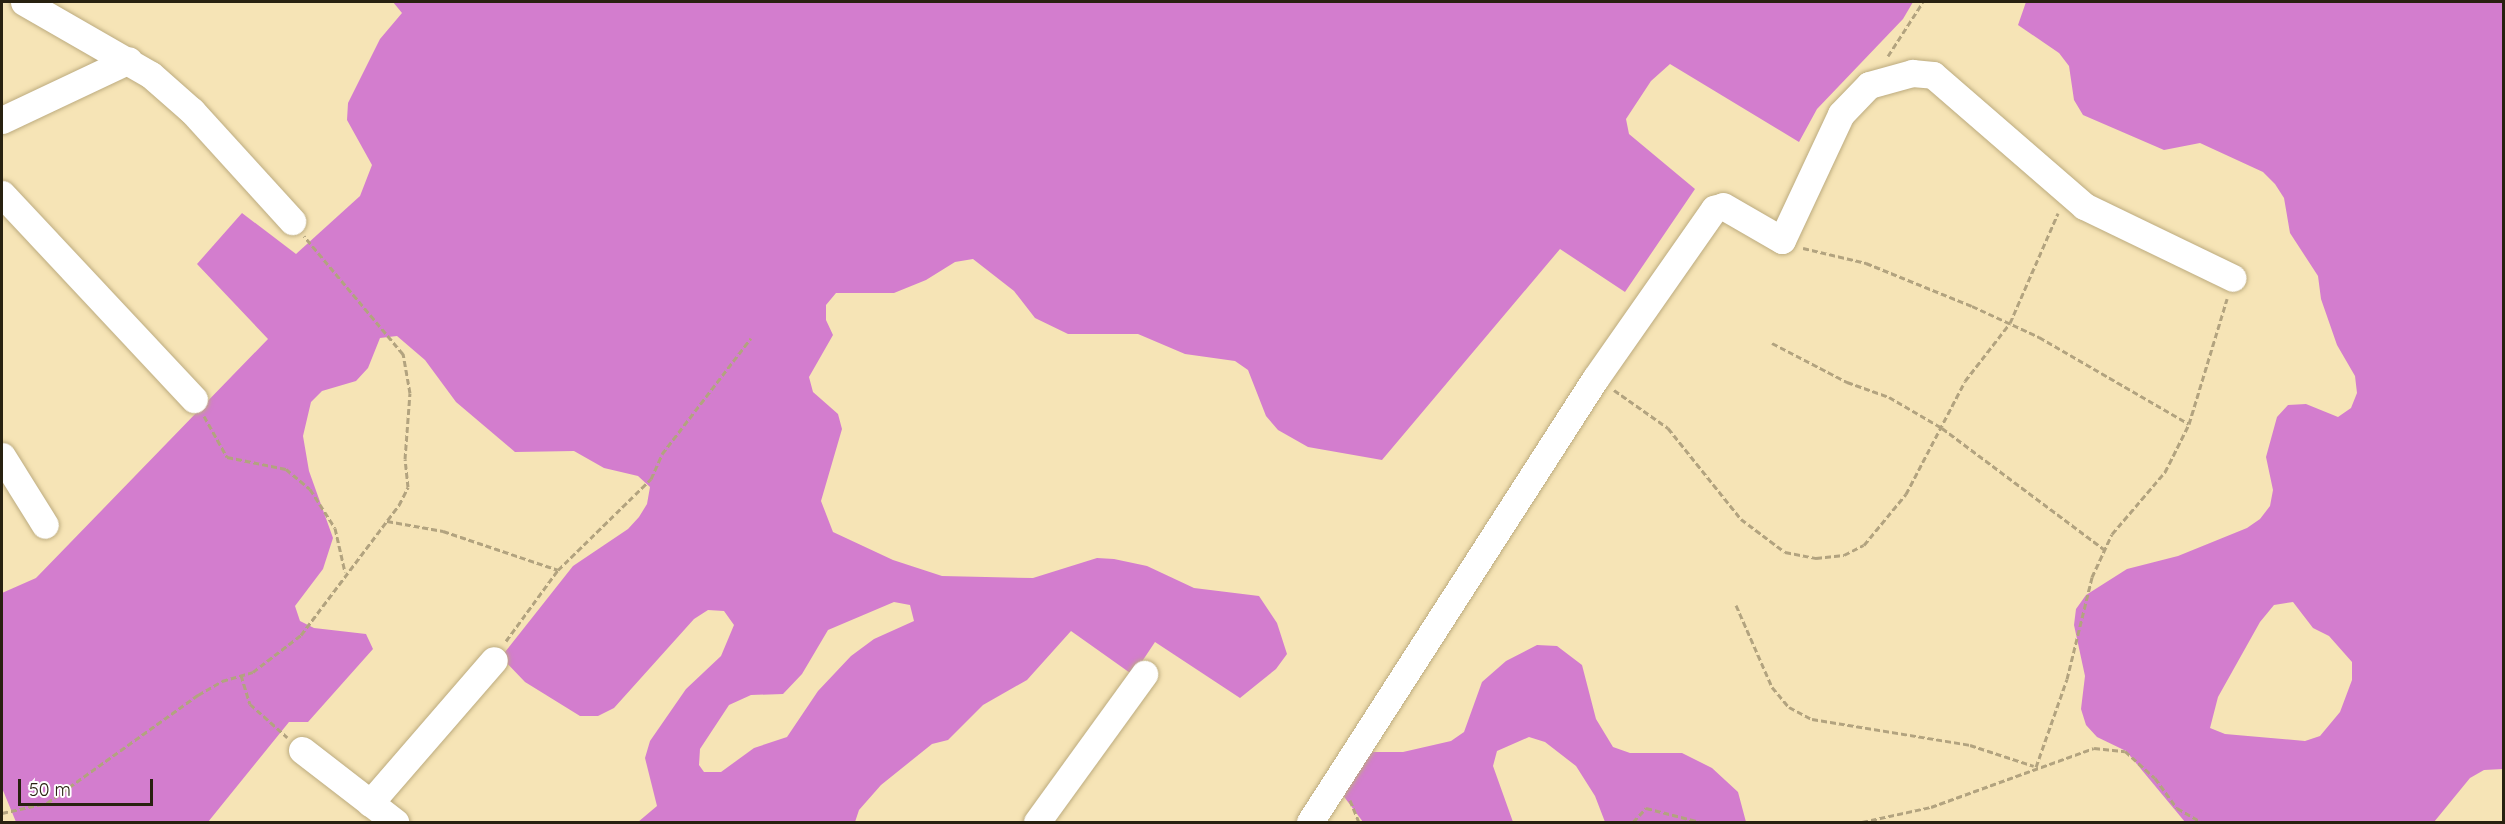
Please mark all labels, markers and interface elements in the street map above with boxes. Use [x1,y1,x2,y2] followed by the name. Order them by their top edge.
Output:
[21,767,156,805] scale bar
[29,778,71,801] text: 50 m

